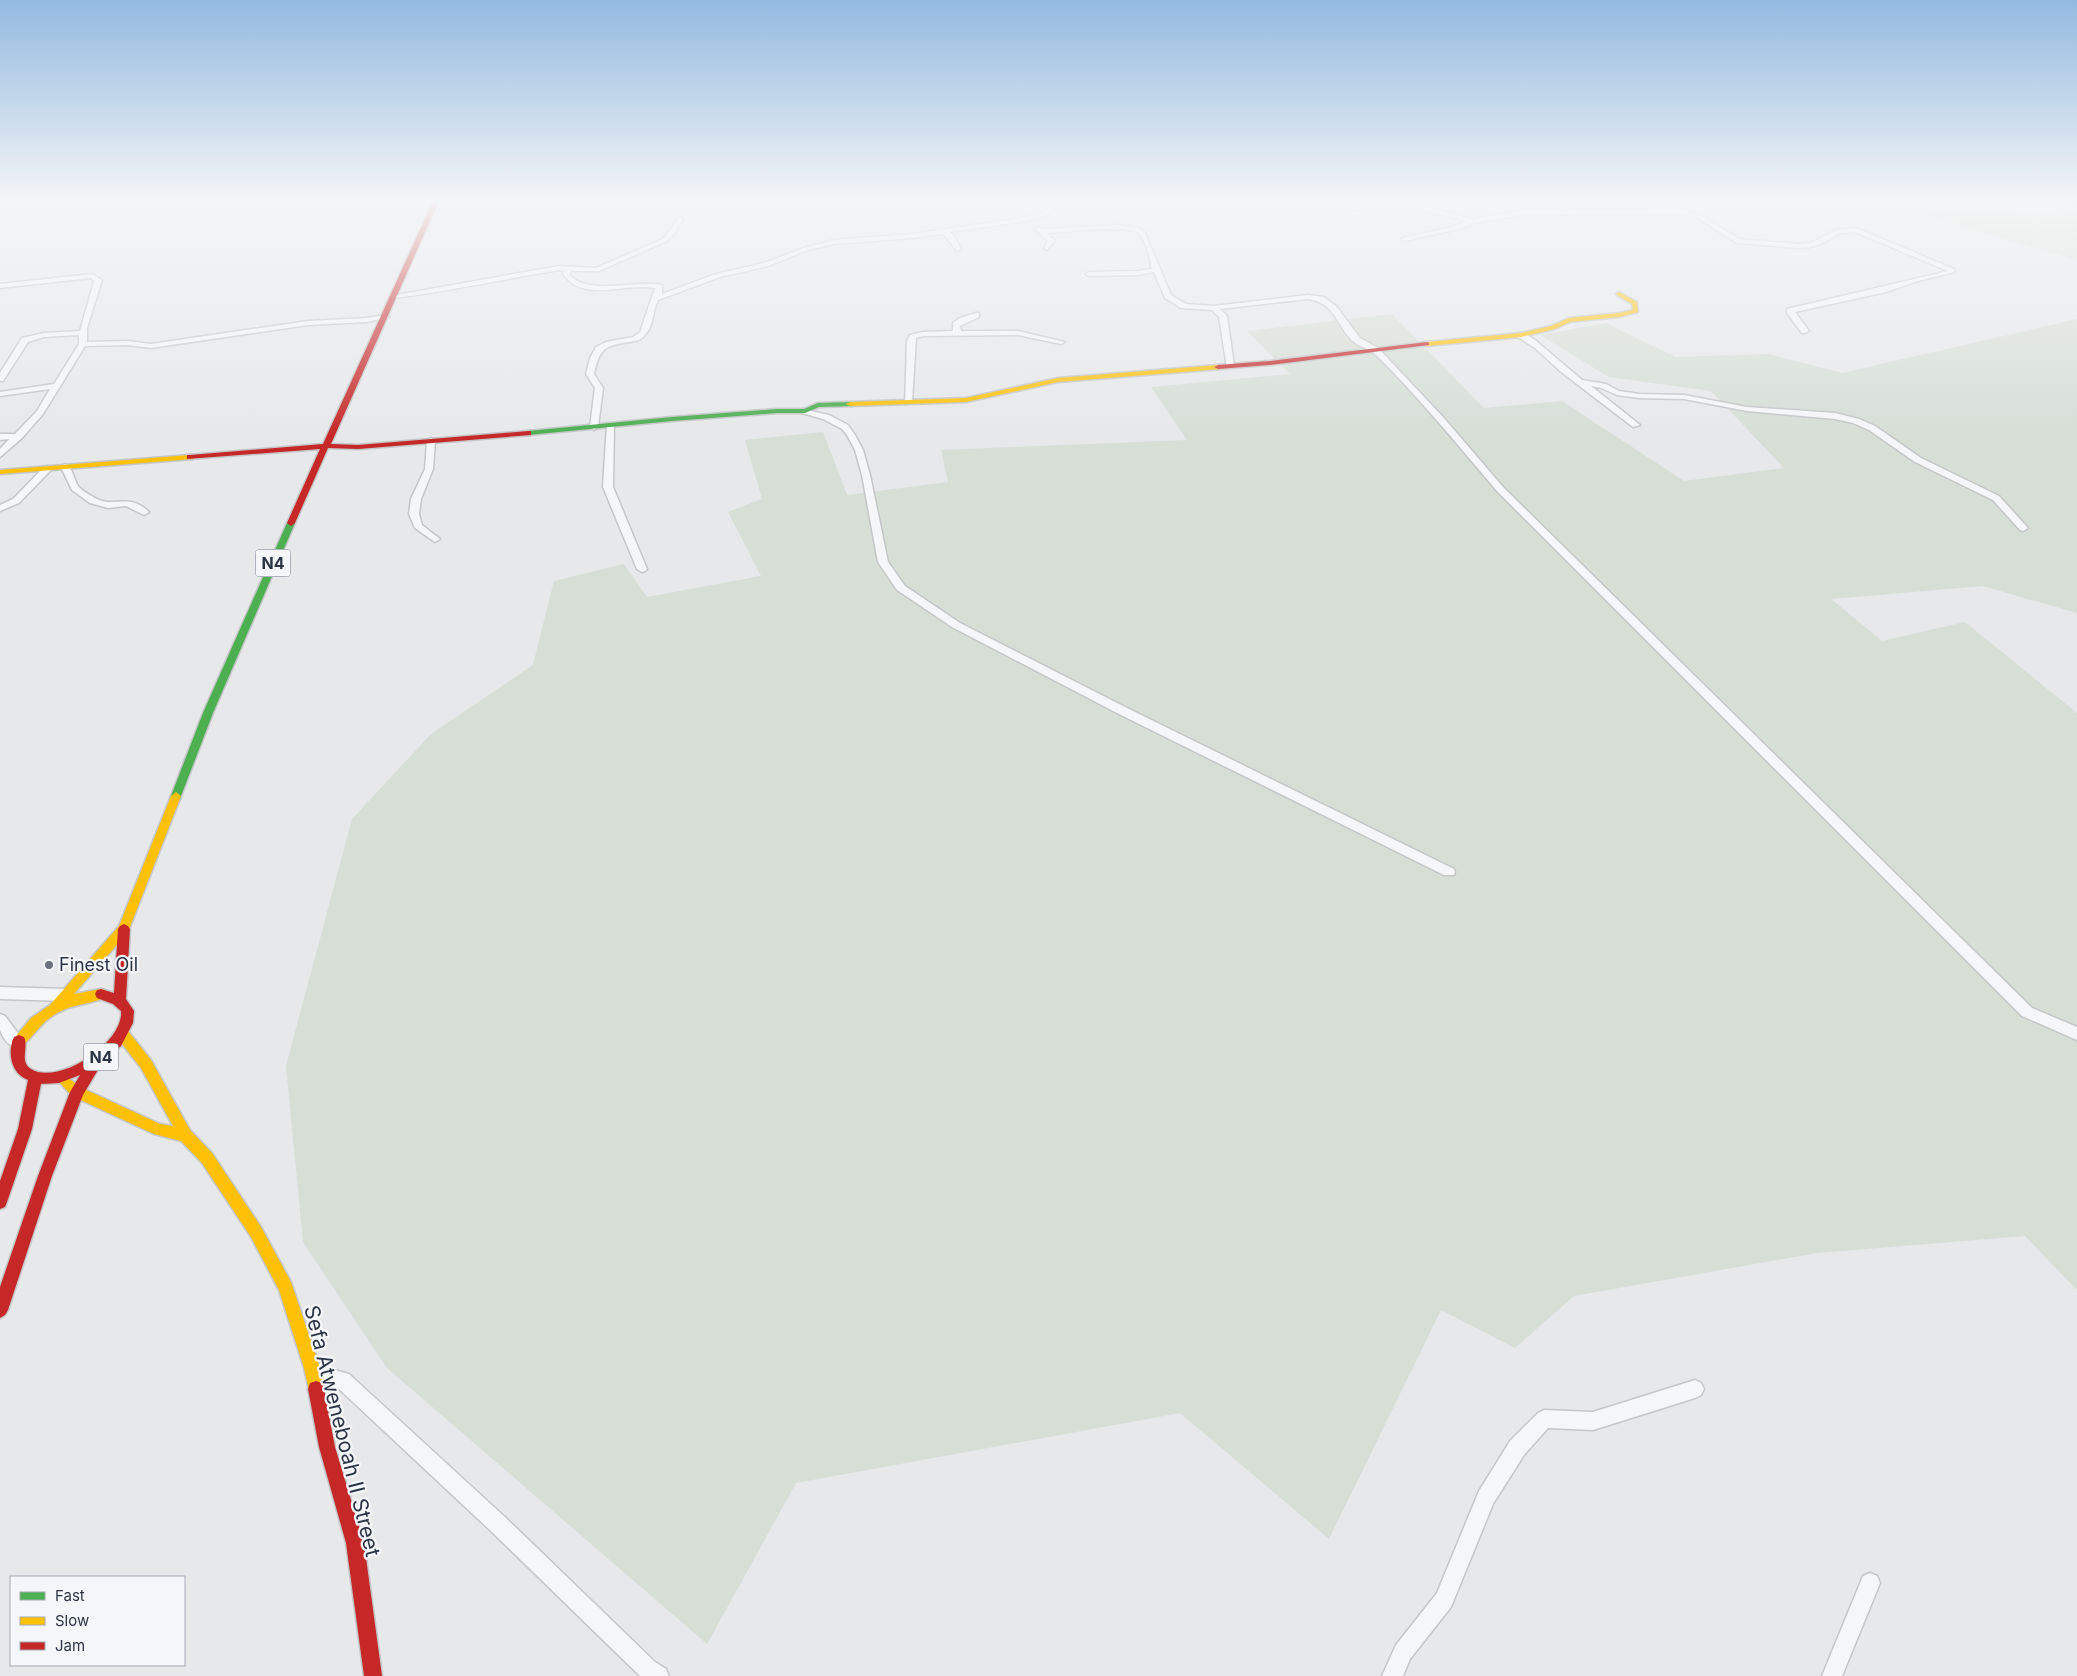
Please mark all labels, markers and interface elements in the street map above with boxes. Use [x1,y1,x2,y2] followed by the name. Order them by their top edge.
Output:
[256,550,290,576] road number: N4
[59,954,138,975] place label: Finest Oil
[43,959,55,971] marker: Finest Oil
[84,1044,118,1070] road number: N4
[299,1303,386,1559] street label: Sefa Atweneboah II Street
[10,1576,185,1666] legend
[55,1586,85,1605] text: Fast
[55,1611,89,1630] text: Slow
[55,1636,85,1655] text: Jam

